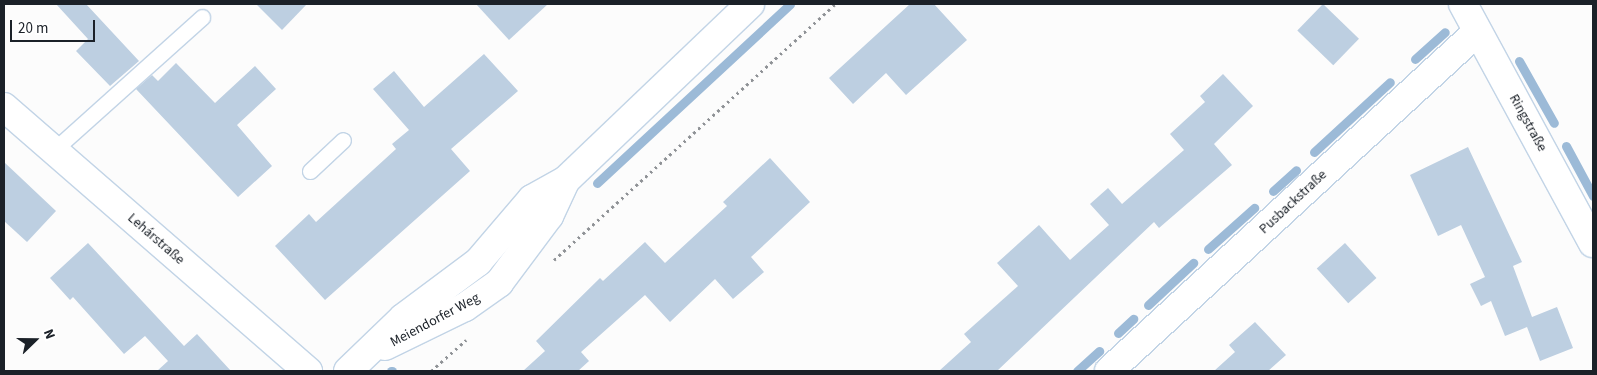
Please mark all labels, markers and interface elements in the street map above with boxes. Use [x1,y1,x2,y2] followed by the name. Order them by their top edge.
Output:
[12,10,98,42] scale bar
[18,18,48,39] text: 20 m
[1505,91,1551,155] street label: Ringstraße
[1256,166,1330,238] street label: Pusbackstraße
[124,210,188,268] street label: Lehárstraße
[387,289,483,351] street label: Meiendorfer Weg
[10,315,60,365] north arrow
[38,326,60,342] text: N

